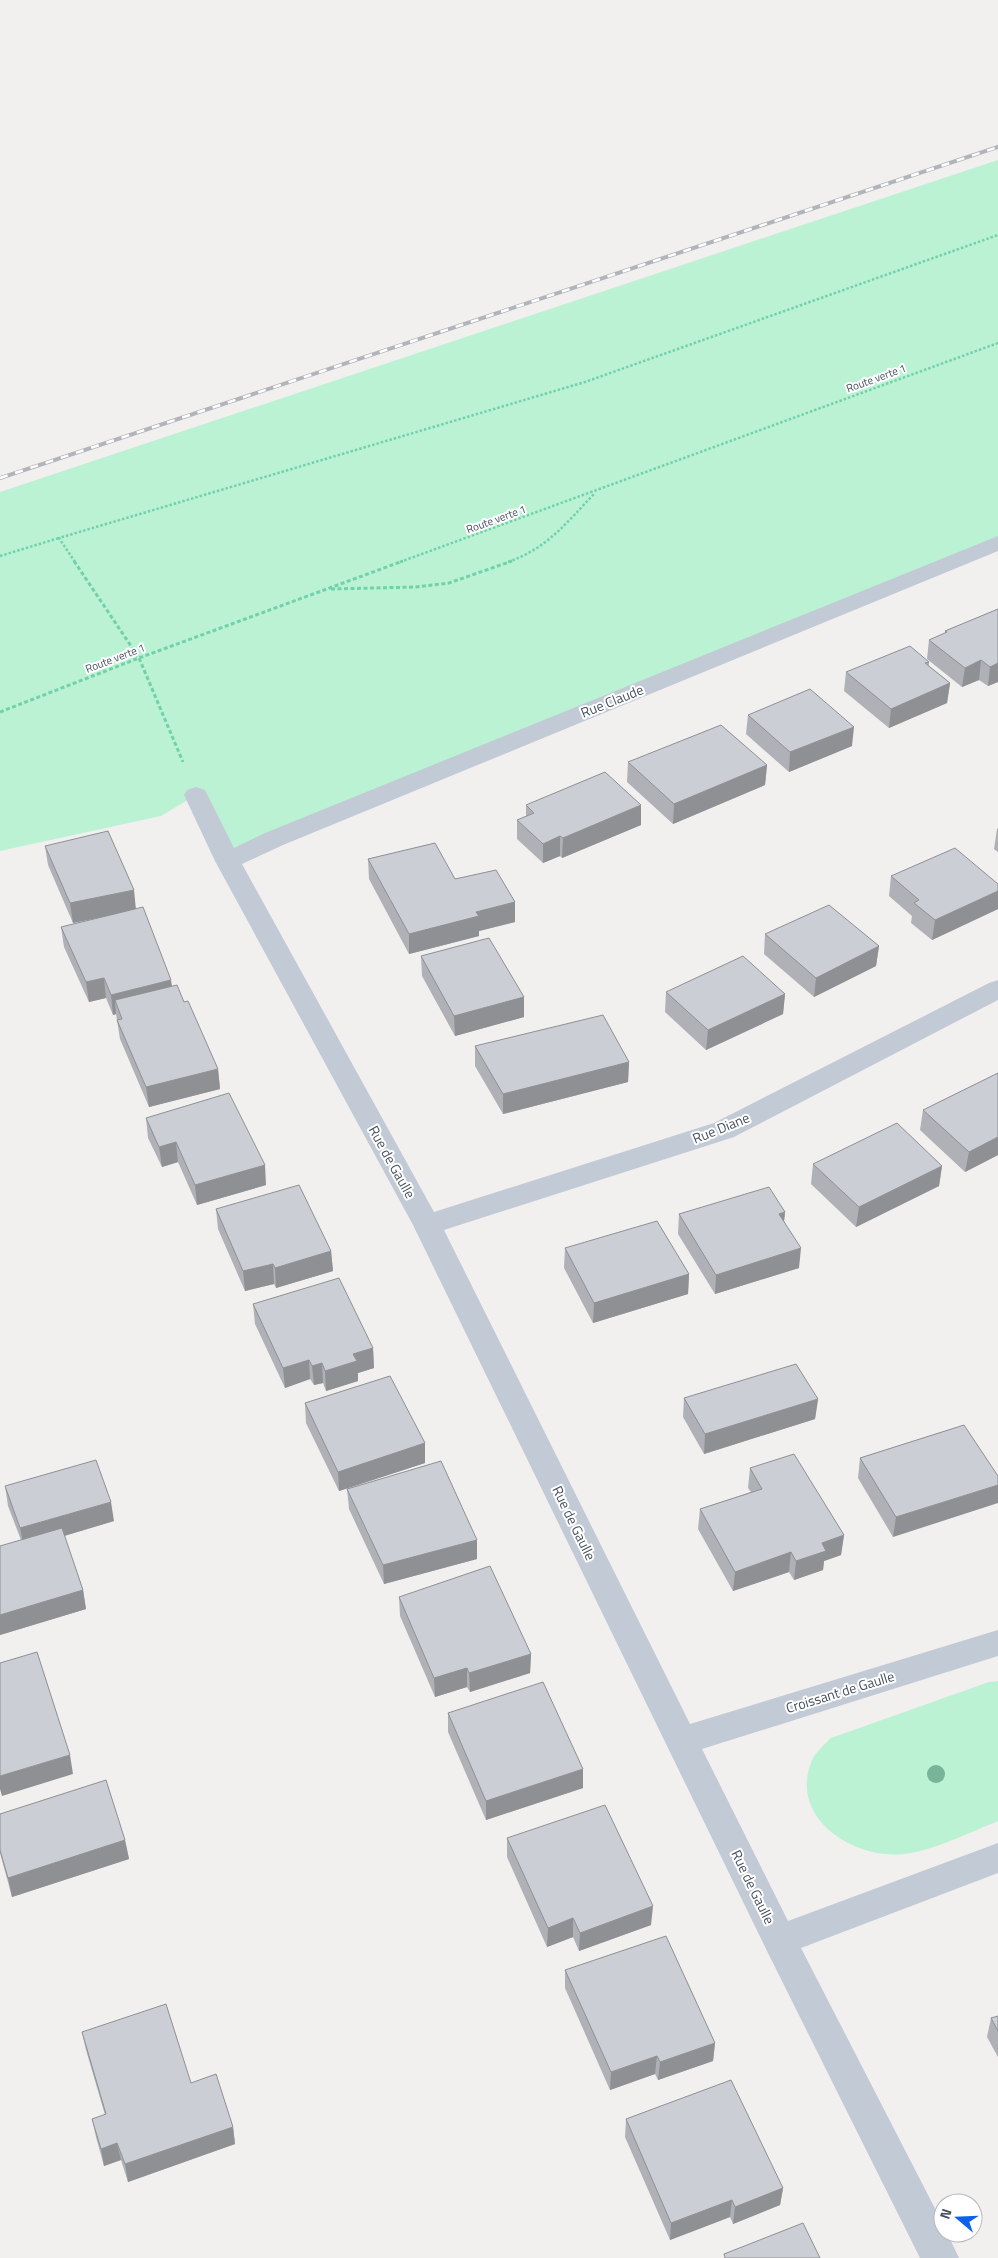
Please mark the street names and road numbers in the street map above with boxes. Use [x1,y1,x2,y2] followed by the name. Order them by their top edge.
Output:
[844,360,908,396] street label: Route verte 1
[464,501,528,537] street label: Route verte 1
[83,639,147,677] street label: Route verte 1
[577,678,646,723] street label: Rue Claude
[689,1107,753,1148] street label: Rue Diane
[364,1122,421,1202] street label: Rue de Gaulle
[547,1482,601,1563] street label: Rue de Gaulle
[783,1665,897,1718] street label: Croissant de Gaulle
[726,1846,780,1927] street label: Rue de Gaulle

